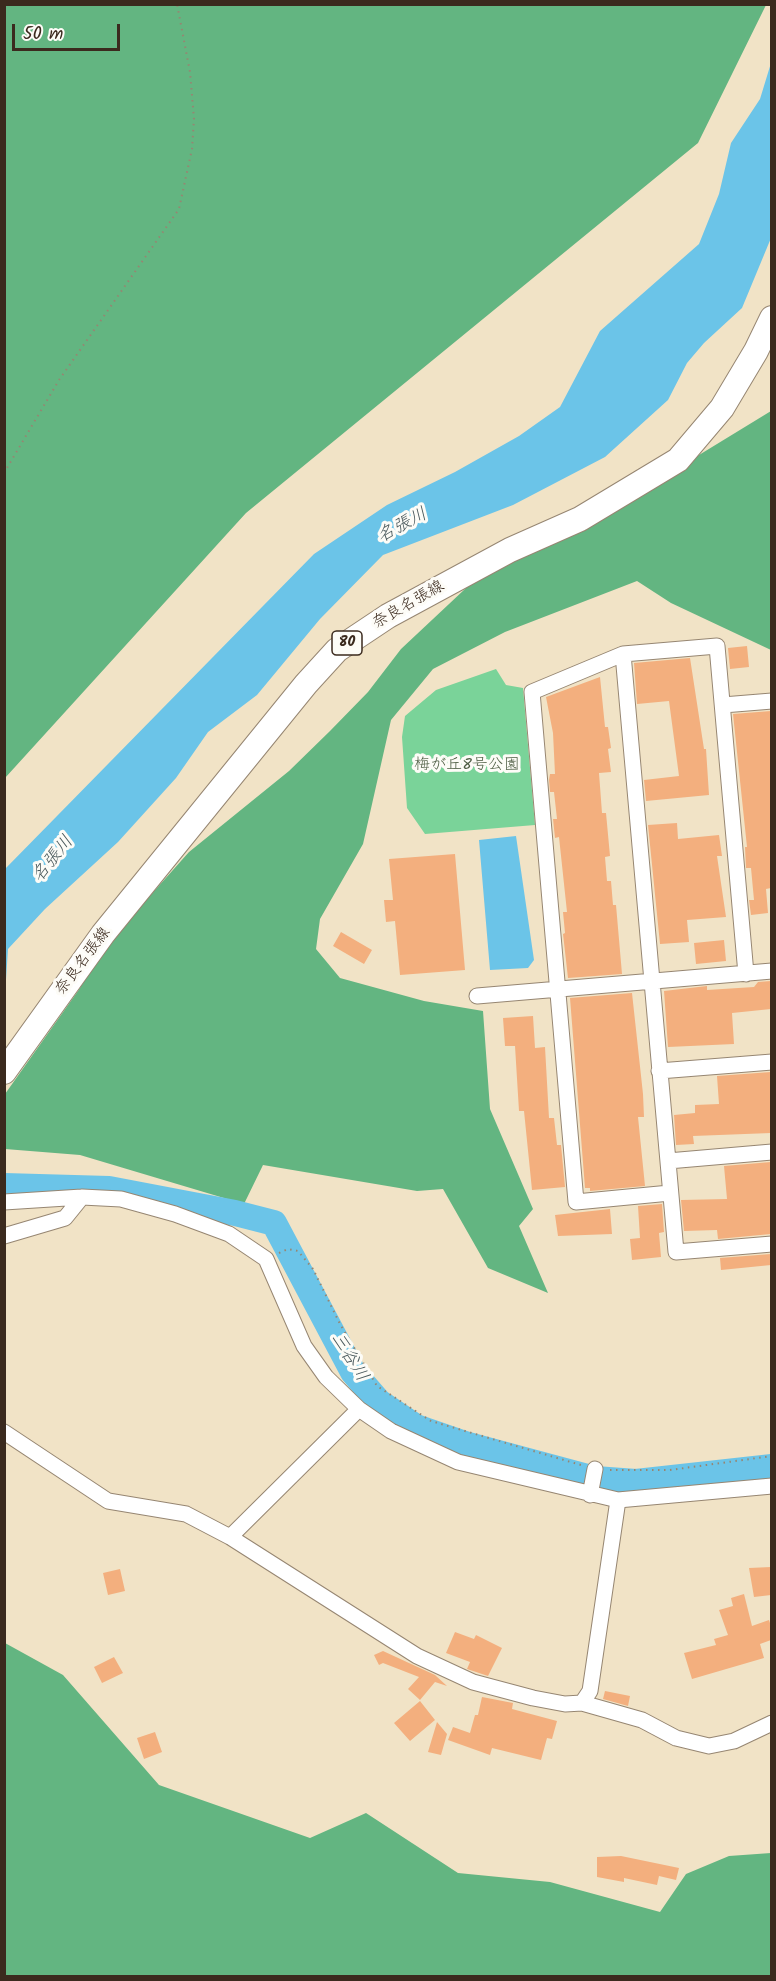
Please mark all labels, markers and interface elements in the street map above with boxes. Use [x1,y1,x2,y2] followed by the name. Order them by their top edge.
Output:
[15,12,123,50] scale bar
[23,20,63,49] text: 50 m
[374,505,432,549] water label: 名張川
[370,578,448,634] street label: 奈良名張線
[332,631,362,655] road number: 80
[414,756,520,776] park label: 梅が丘8号公園
[29,832,79,888] water label: 名張川
[52,924,116,1000] street label: 奈良名張線
[325,1329,371,1387] water label: 三谷川

